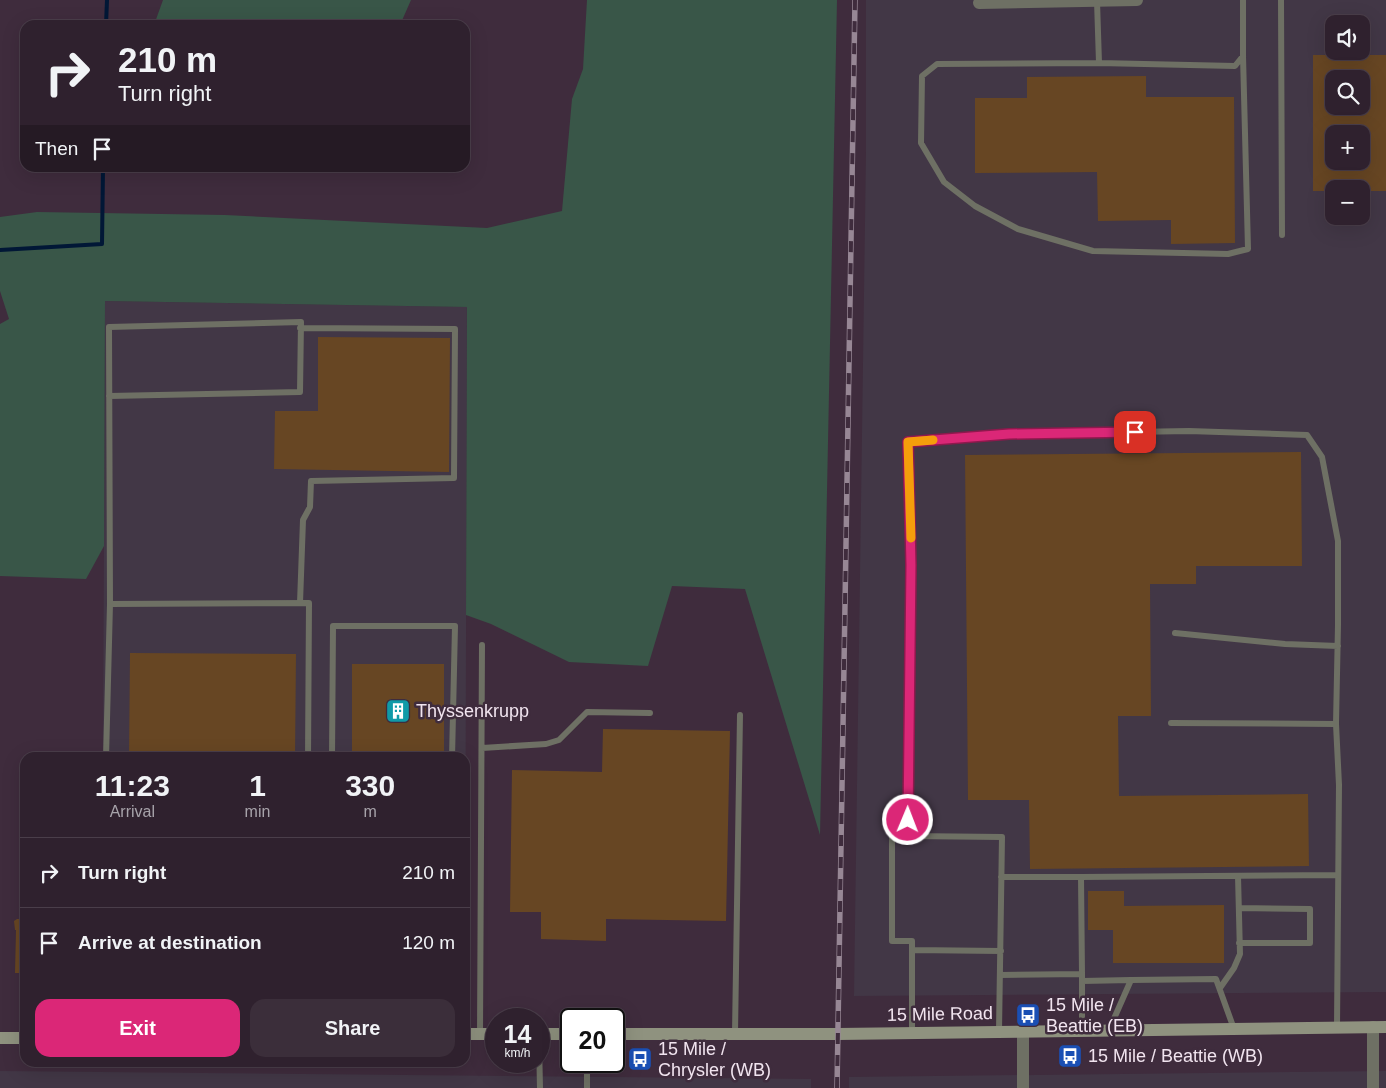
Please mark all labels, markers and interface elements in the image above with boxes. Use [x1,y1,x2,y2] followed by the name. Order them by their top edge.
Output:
[1325,15,1370,225] map controls
[1325,15,1370,60] button: sound
[35,40,100,105] icon: right
[118,40,217,79] text: 210 m
[1325,70,1370,115] button: search
[118,81,211,106] text: Turn right
[1325,125,1370,170] button: +
[88,135,116,163] icon: arrive
[35,138,78,159] text: Then
[1325,180,1370,225] button: −
[1114,411,1156,453] pin
[1121,418,1149,446] icon: arrive
[385,698,411,724] building icon: Thyssenkrupp
[416,701,529,721] place label: Thyssenkrupp
[95,769,170,802] text: 11:23
[249,769,266,802] text: 1
[345,769,395,802] text: 330
[881,793,933,845] position arrow
[110,803,155,820] text: Arrival
[245,803,270,820] text: min
[364,803,377,820] text: m
[35,859,63,887] icon: right
[78,862,166,883] text: Turn right
[402,862,455,883] text: 210 m
[35,929,63,957] icon: arrive
[78,932,262,953] text: Arrive at destination
[402,932,455,953] text: 120 m
[1046,995,1143,1036] place label: 15 Mile / Beattie (EB)
[35,999,240,1057] button: Exit
[250,999,455,1057] button: Share
[1015,1002,1041,1028] bus stop icon: 15 Mile / Beattie (EB)
[887,1003,993,1025] street label: 15 Mile Road
[560,1008,625,1073] speed limit sign: 20
[504,1020,531,1048] text: 14
[658,1039,771,1080] place label: 15 Mile / Chrysler (WB)
[1057,1043,1083,1069] bus stop icon: 15 Mile / Beattie (WB)
[504,1046,531,1060] text: km/h
[627,1046,653,1072] bus stop icon: 15 Mile / Chrysler (WB)
[1088,1046,1263,1066] place label: 15 Mile / Beattie (WB)

